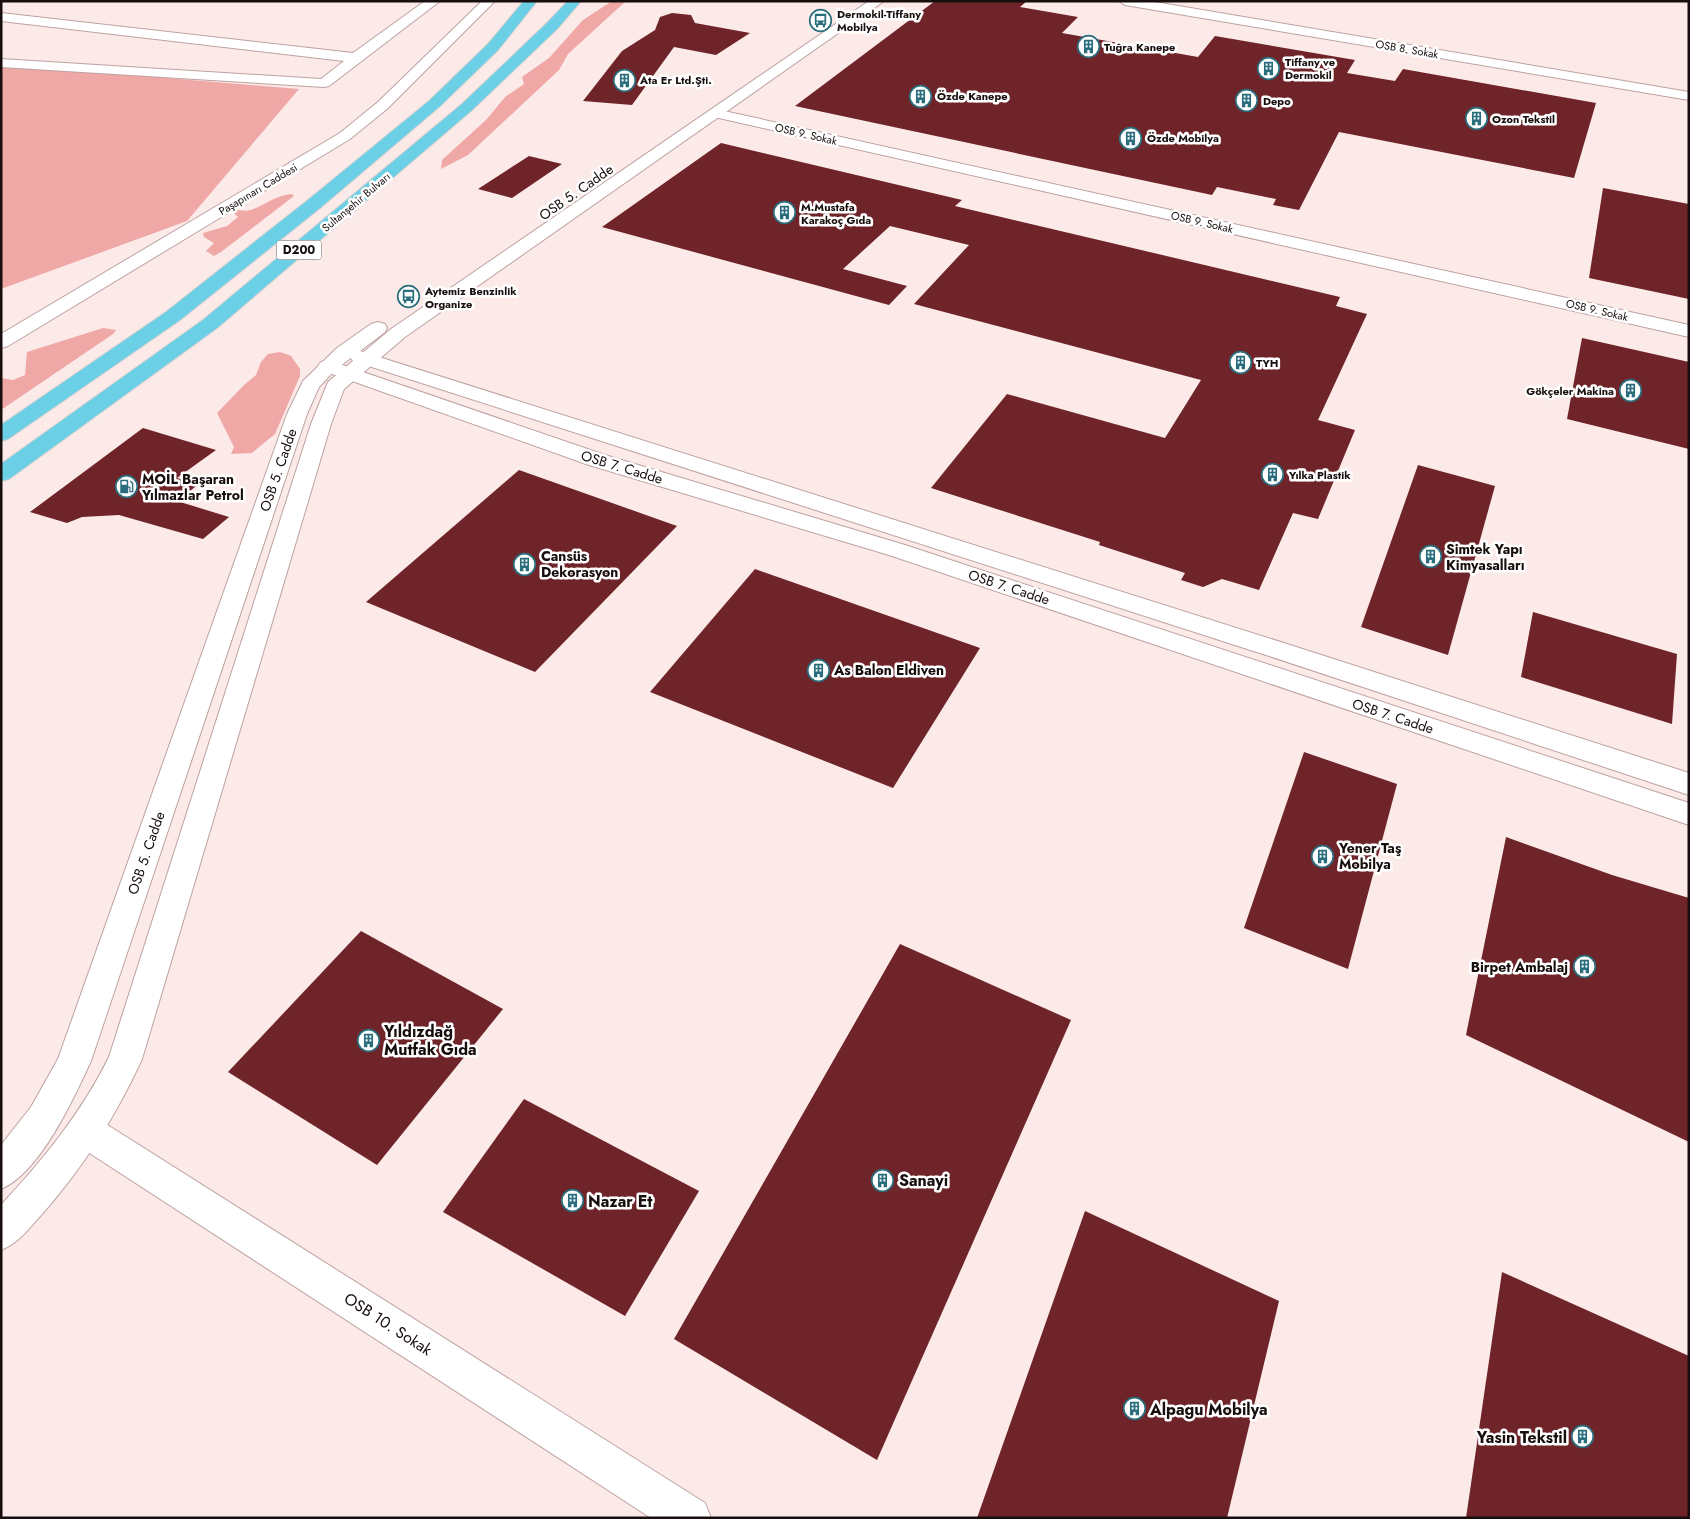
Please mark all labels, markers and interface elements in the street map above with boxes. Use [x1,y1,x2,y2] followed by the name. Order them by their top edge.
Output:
[837,6,921,35] place label: Dermokil-Tiffany Mobilya
[809,8,833,32] bus stop icon: Dermokil-Tiffany Mobilya
[1076,35,1100,59] building icon: Tuğra Kanepe
[1374,36,1440,62] street label: OSB 8. Sokak
[1104,39,1175,55] place label: Tuğra Kanepe
[1285,54,1335,83] place label: Tiffany ve Dermokil
[1257,56,1281,80] building icon: Tiffany ve Dermokil
[612,68,636,92] building icon: Ata Er Ltd.Şti.
[639,72,712,88] place label: Ata Er Ltd.Şti.
[909,84,933,108] building icon: Özde Kanepe
[937,88,1008,104] place label: Özde Kanepe
[1235,89,1259,113] building icon: Depo
[1263,93,1291,109] place label: Depo
[1464,107,1488,131] building icon: Ozon Tekstil
[1492,111,1555,127] place label: Ozon Tekstil
[773,119,839,149] street label: OSB 9. Sokak
[1119,126,1143,150] building icon: Özde Mobilya
[1147,130,1219,146] place label: Özde Mobilya
[216,159,300,219] street label: Paşapınarı Caddesi
[535,159,617,225] street label: OSB 5. Cadde
[318,169,394,235] street label: Sultanşehir Bulvarı
[801,199,871,228] place label: M.Mustafa Karakoç Gıda
[773,201,797,225] building icon: M.Mustafa Karakoç Gıda
[1169,207,1235,237] street label: OSB 9. Sokak
[276,240,322,260] road number: D200
[424,283,517,312] place label: Aytemiz Benzinlik Organize
[397,285,421,309] bus stop icon: Aytemiz Benzinlik Organize
[1564,295,1630,325] street label: OSB 9. Sokak
[1228,351,1252,375] building icon: TYH
[1256,355,1278,371] place label: TYH
[1618,379,1642,403] building icon: Gökçeler Makina
[1526,383,1614,399] place label: Gökçeler Makina
[254,426,302,514] street label: OSB 5. Cadde
[579,445,665,489] street label: OSB 7. Cadde
[1261,463,1285,487] building icon: Yılka Plastik
[1288,467,1351,483] place label: Yılka Plastik
[141,469,244,505] place label: MOİL Başaran Yılmazlar Petrol
[114,475,138,499] fuel station icon: MOİL Başaran Yılmazlar Petrol
[1446,539,1525,575] place label: Simtek Yapı Kimyasalları
[1418,545,1442,569] building icon: Simtek Yapı Kimyasalları
[541,546,618,582] place label: Cansüs Dekorasyon
[513,552,537,576] building icon: Cansüs Dekorasyon
[966,564,1052,610] street label: OSB 7. Cadde
[806,658,830,682] building icon: As Balon Eldiven
[833,660,944,680] place label: As Balon Eldiven
[1350,693,1436,739] street label: OSB 7. Cadde
[122,809,170,897] street label: OSB 5. Cadde
[1338,838,1402,874] place label: Yener Taş Mobilya
[1311,844,1335,868] building icon: Yener Taş Mobilya
[1572,955,1596,979] building icon: Birpet Ambalaj
[1471,957,1568,977] place label: Birpet Ambalaj
[383,1020,477,1061] place label: Yıldızdağ Mutfak Gıda
[356,1028,380,1052] building icon: Yıldızdağ Mutfak Gıda
[871,1168,895,1192] building icon: Sanayi
[899,1169,948,1192] place label: Sanayi
[560,1189,584,1213] building icon: Nazar Et
[588,1190,653,1213] place label: Nazar Et
[339,1287,437,1362] street label: OSB 10. Sokak
[1122,1397,1146,1421] building icon: Alpagu Mobilya
[1149,1398,1268,1421] place label: Alpagu Mobilya
[1571,1425,1595,1449] building icon: Yasin Tekstil
[1476,1426,1567,1449] place label: Yasin Tekstil

